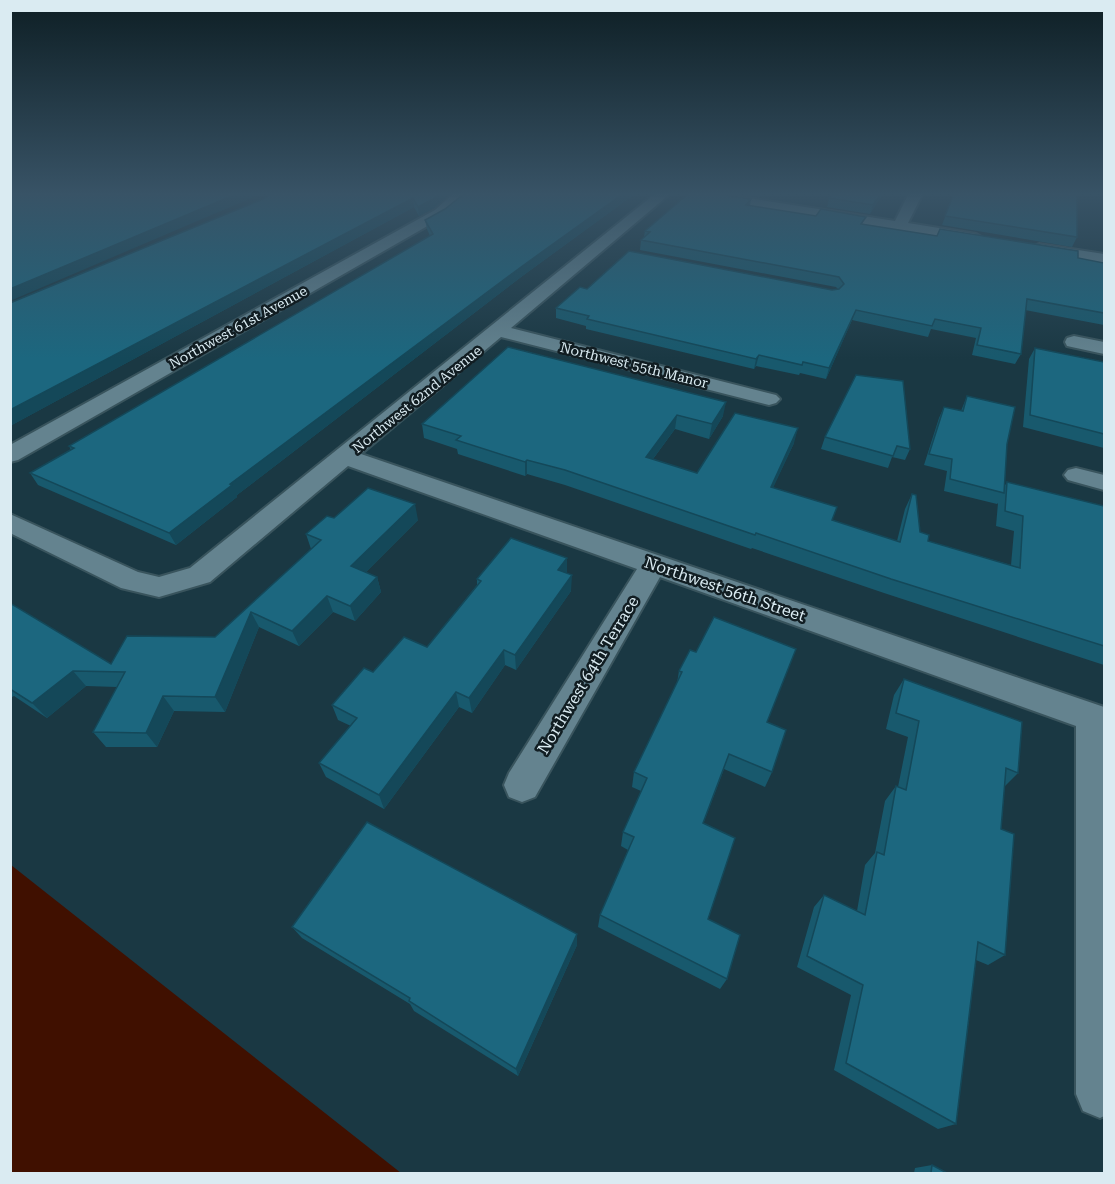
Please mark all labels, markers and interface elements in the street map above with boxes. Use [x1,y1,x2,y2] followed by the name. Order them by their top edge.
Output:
[166,282,310,372] street label: Northwest 61st Avenue
[558,339,710,391] street label: Northwest 55th Manor
[349,342,485,456] street label: Northwest 62nd Avenue
[642,553,808,625] street label: Northwest 56th Street
[533,592,643,757] street label: Northwest 64th Terrace

